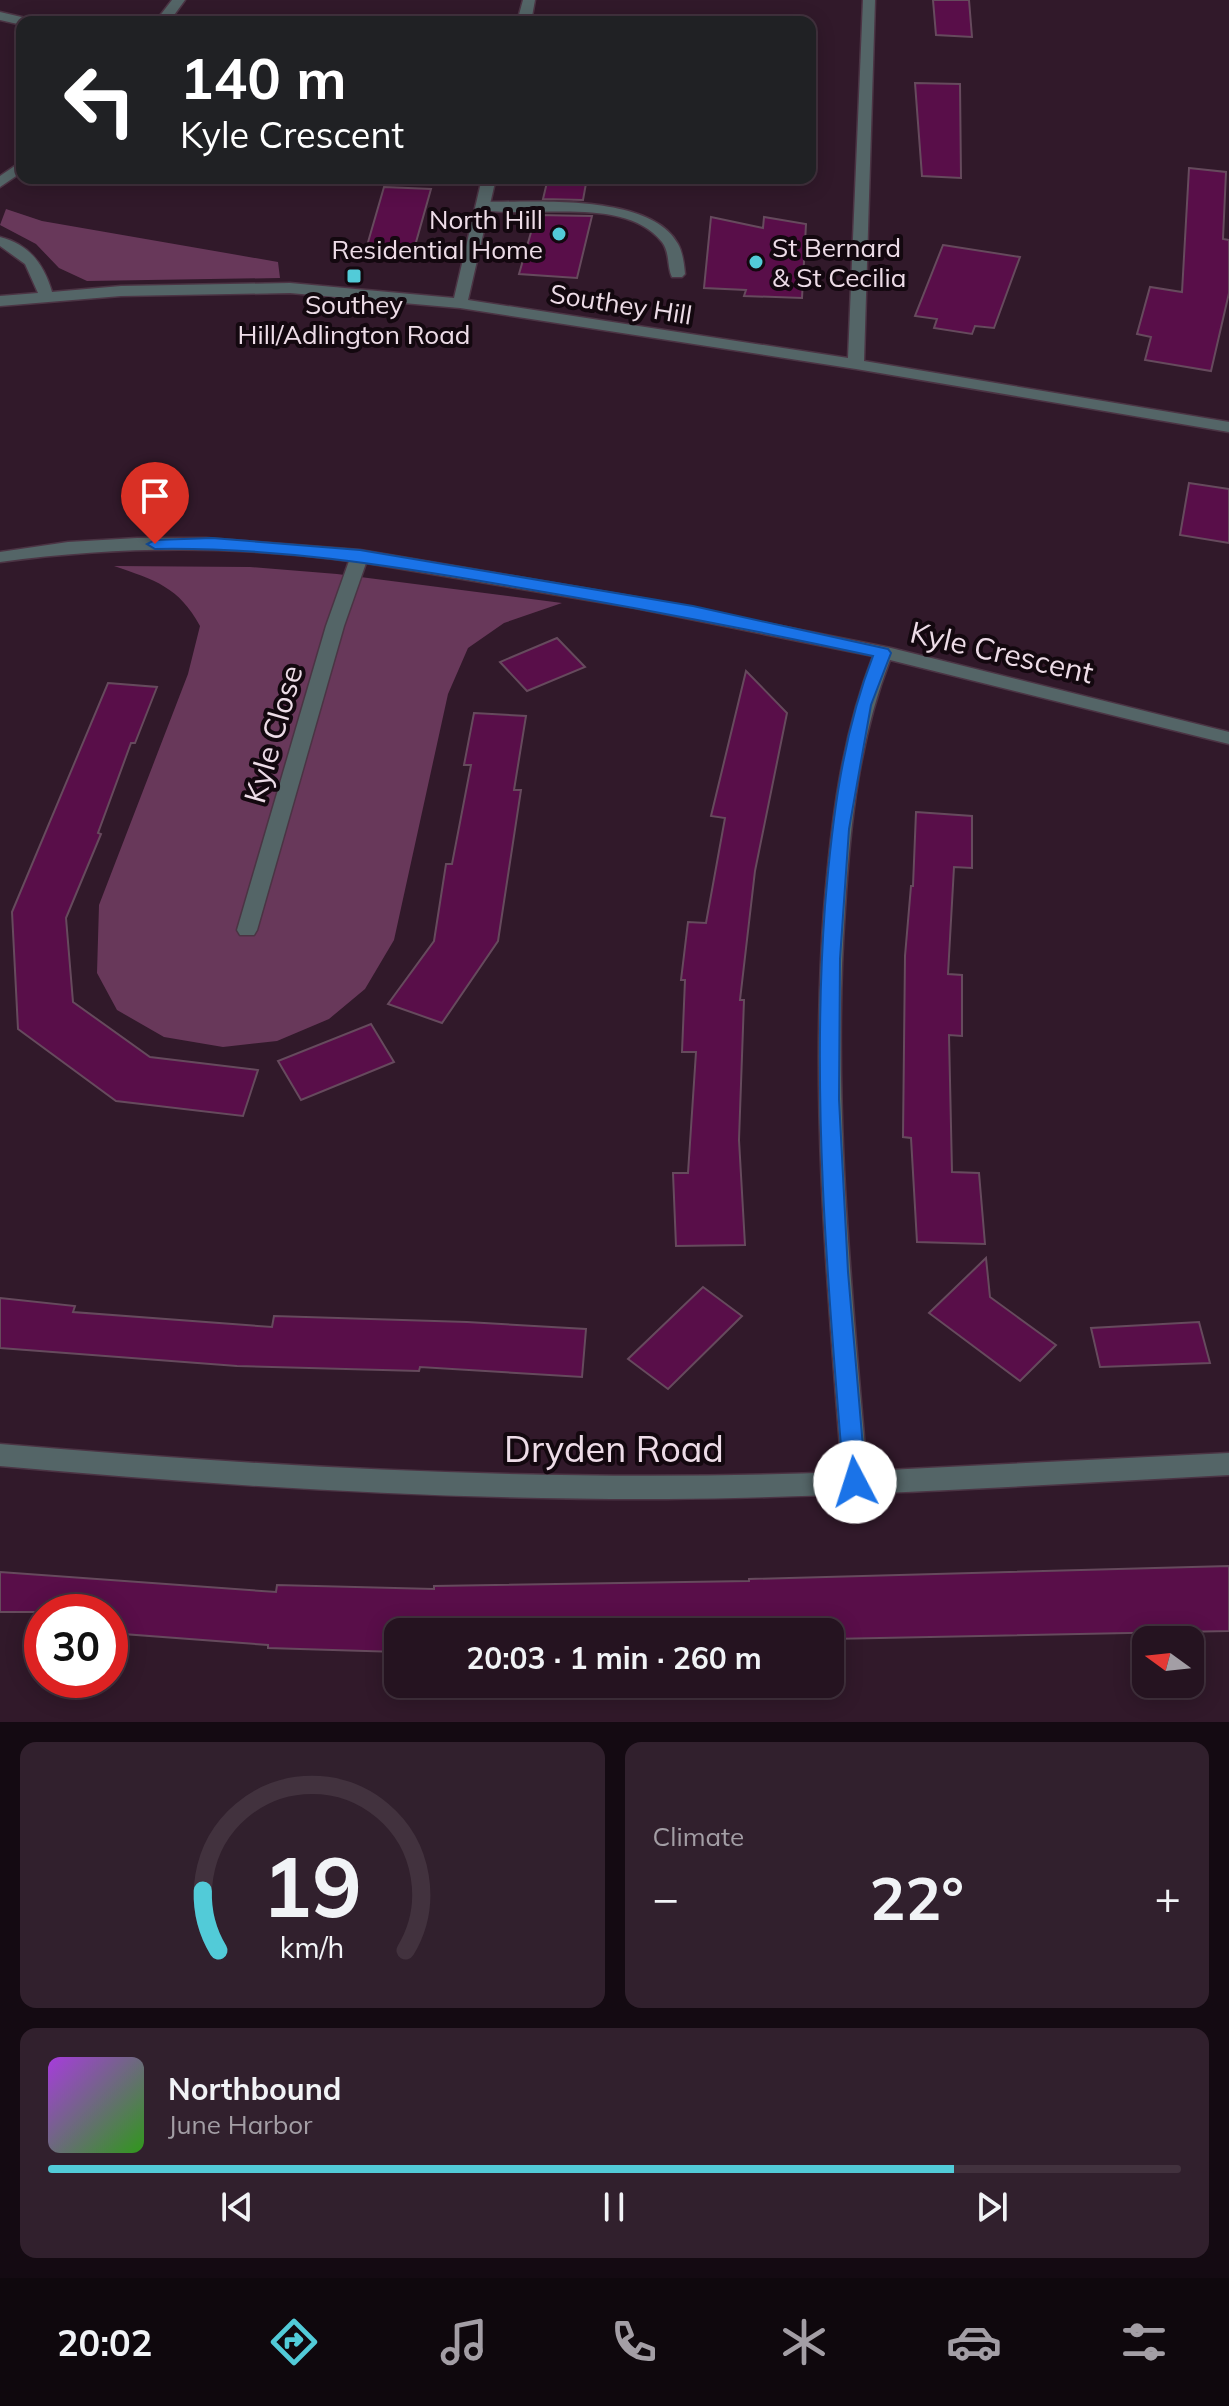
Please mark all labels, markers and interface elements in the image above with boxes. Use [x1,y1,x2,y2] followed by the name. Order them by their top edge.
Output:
[180,43,347,113] text: 140 m
[48,48,152,152] icon: left
[180,112,404,157] text: Kyle Crescent
[332,203,543,266] place label: North Hill Residential Home
[550,225,568,243] marker: North Hill Residential Home
[772,231,906,294] place label: St Bernard & St Cecilia
[747,253,765,271] marker: St Bernard & St Cecilia
[345,267,363,285] marker: Southey Hill/Adlington Road
[548,276,694,332] street label: Southey Hill
[238,288,470,351] place label: Southey Hill/Adlington Road
[121,462,189,544] pin
[133,474,177,518] icon: arrive
[907,612,1097,692] street label: Kyle Crescent
[235,661,311,807] street label: Kyle Close
[504,1426,724,1471] street label: Dryden Road
[813,1440,897,1524] position arrow
[24,1594,128,1698] speed limit sign: 30
[1132,1626,1204,1698] north arrow
[1132,1626,1204,1698] map controls
[466,1639,762,1677] text: 20:03 · 1 min · 260 m
[653,1820,744,1853] text: Climate
[262,1833,362,1938] text: 19
[869,1860,964,1935] text: 22°
[653,1870,679,1925] text: −
[1155,1870,1181,1925] text: +
[280,1929,345,1965] text: km/h
[168,2070,341,2108] text: Northbound
[168,2108,313,2141] text: June Harbor
[215,2185,259,2229] icon: previous
[592,2185,636,2229] icon: pause
[970,2185,1014,2229] icon: next
[266,2314,322,2370] icon: directions
[436,2314,492,2370] icon: music
[606,2314,662,2370] icon: phone
[776,2314,832,2370] icon: climate
[946,2314,1002,2370] icon: car
[1116,2314,1172,2370] icon: filters
[57,2320,152,2365] text: 20:02

